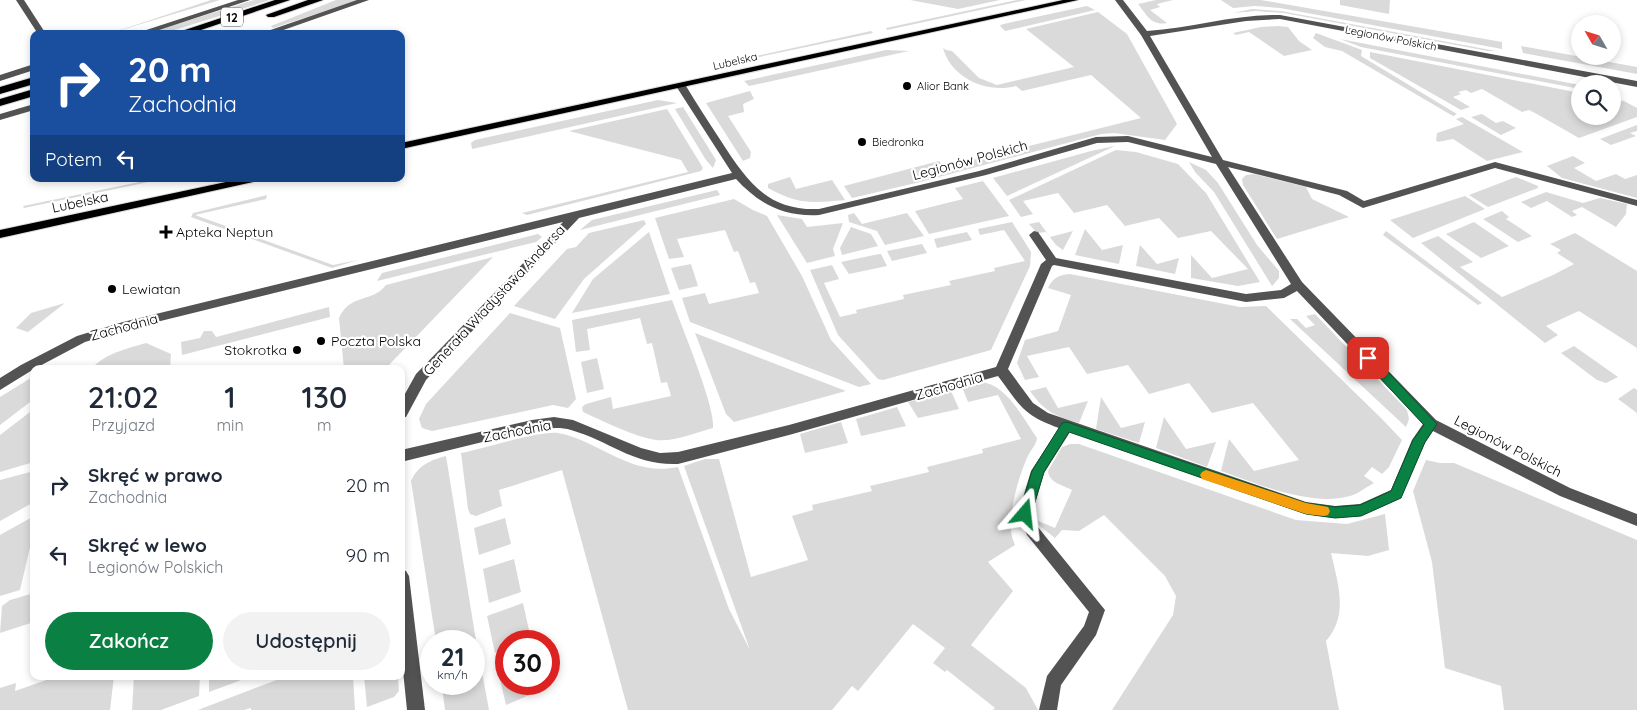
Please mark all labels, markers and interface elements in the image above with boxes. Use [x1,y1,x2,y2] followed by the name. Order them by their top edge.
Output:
[221,8,243,26] road number: 12
[1571,15,1621,65] north arrow
[1571,15,1621,125] map controls
[1344,22,1438,54] street label: Legionów Polskich
[128,47,211,91] text: 20 m
[711,49,759,73] street label: Lubelska
[45,50,110,115] icon: right
[1571,75,1621,125] button: search
[917,79,969,93] place label: Alior Bank
[901,80,913,92] marker: Alior Bank
[128,90,237,118] text: Zachodnia
[872,135,924,149] place label: Biedronka
[856,136,868,148] marker: Biedronka
[910,136,1030,184] street label: Legionów Polskich
[112,145,140,173] icon: left
[45,147,102,171] text: Potem
[50,187,110,217] street label: Lubelska
[419,221,569,379] street label: Generała Władysława Andersa
[176,223,273,241] place label: Apteka Neptun
[160,226,172,238] marker: Apteka Neptun
[122,280,181,298] place label: Lewiatan
[106,283,118,295] marker: Lewiatan
[88,309,160,345] street label: Zachodnia
[331,332,421,350] place label: Poczta Polska
[315,335,327,347] marker: Poczta Polska
[1347,337,1389,379] pin
[224,341,287,359] place label: Stokrotka
[291,344,303,356] marker: Stokrotka
[1354,344,1382,372] icon: arrive
[913,368,985,404] street label: Zachodnia
[88,378,159,416] text: 21:02
[224,378,236,416] text: 1
[301,378,347,416] text: 130
[1451,411,1565,481] street label: Legionów Polskich
[91,415,155,435] text: Przyjazd
[216,415,244,435] text: min
[317,415,332,435] text: m
[481,416,553,446] street label: Zachodnia
[88,463,223,487] text: Skręć w prawo
[45,471,73,499] icon: right
[346,473,390,497] text: 20 m
[88,487,167,507] text: Zachodnia
[998,487,1050,539] position arrow
[88,533,207,557] text: Skręć w lewo
[45,541,73,569] icon: left
[346,543,390,567] text: 90 m
[88,557,223,577] text: Legionów Polskich
[45,612,213,670] button: Zakończ
[223,612,390,670] button: Udostępnij
[495,630,560,695] speed limit sign: 30
[441,641,464,672] text: 21
[437,667,468,682] text: km/h

